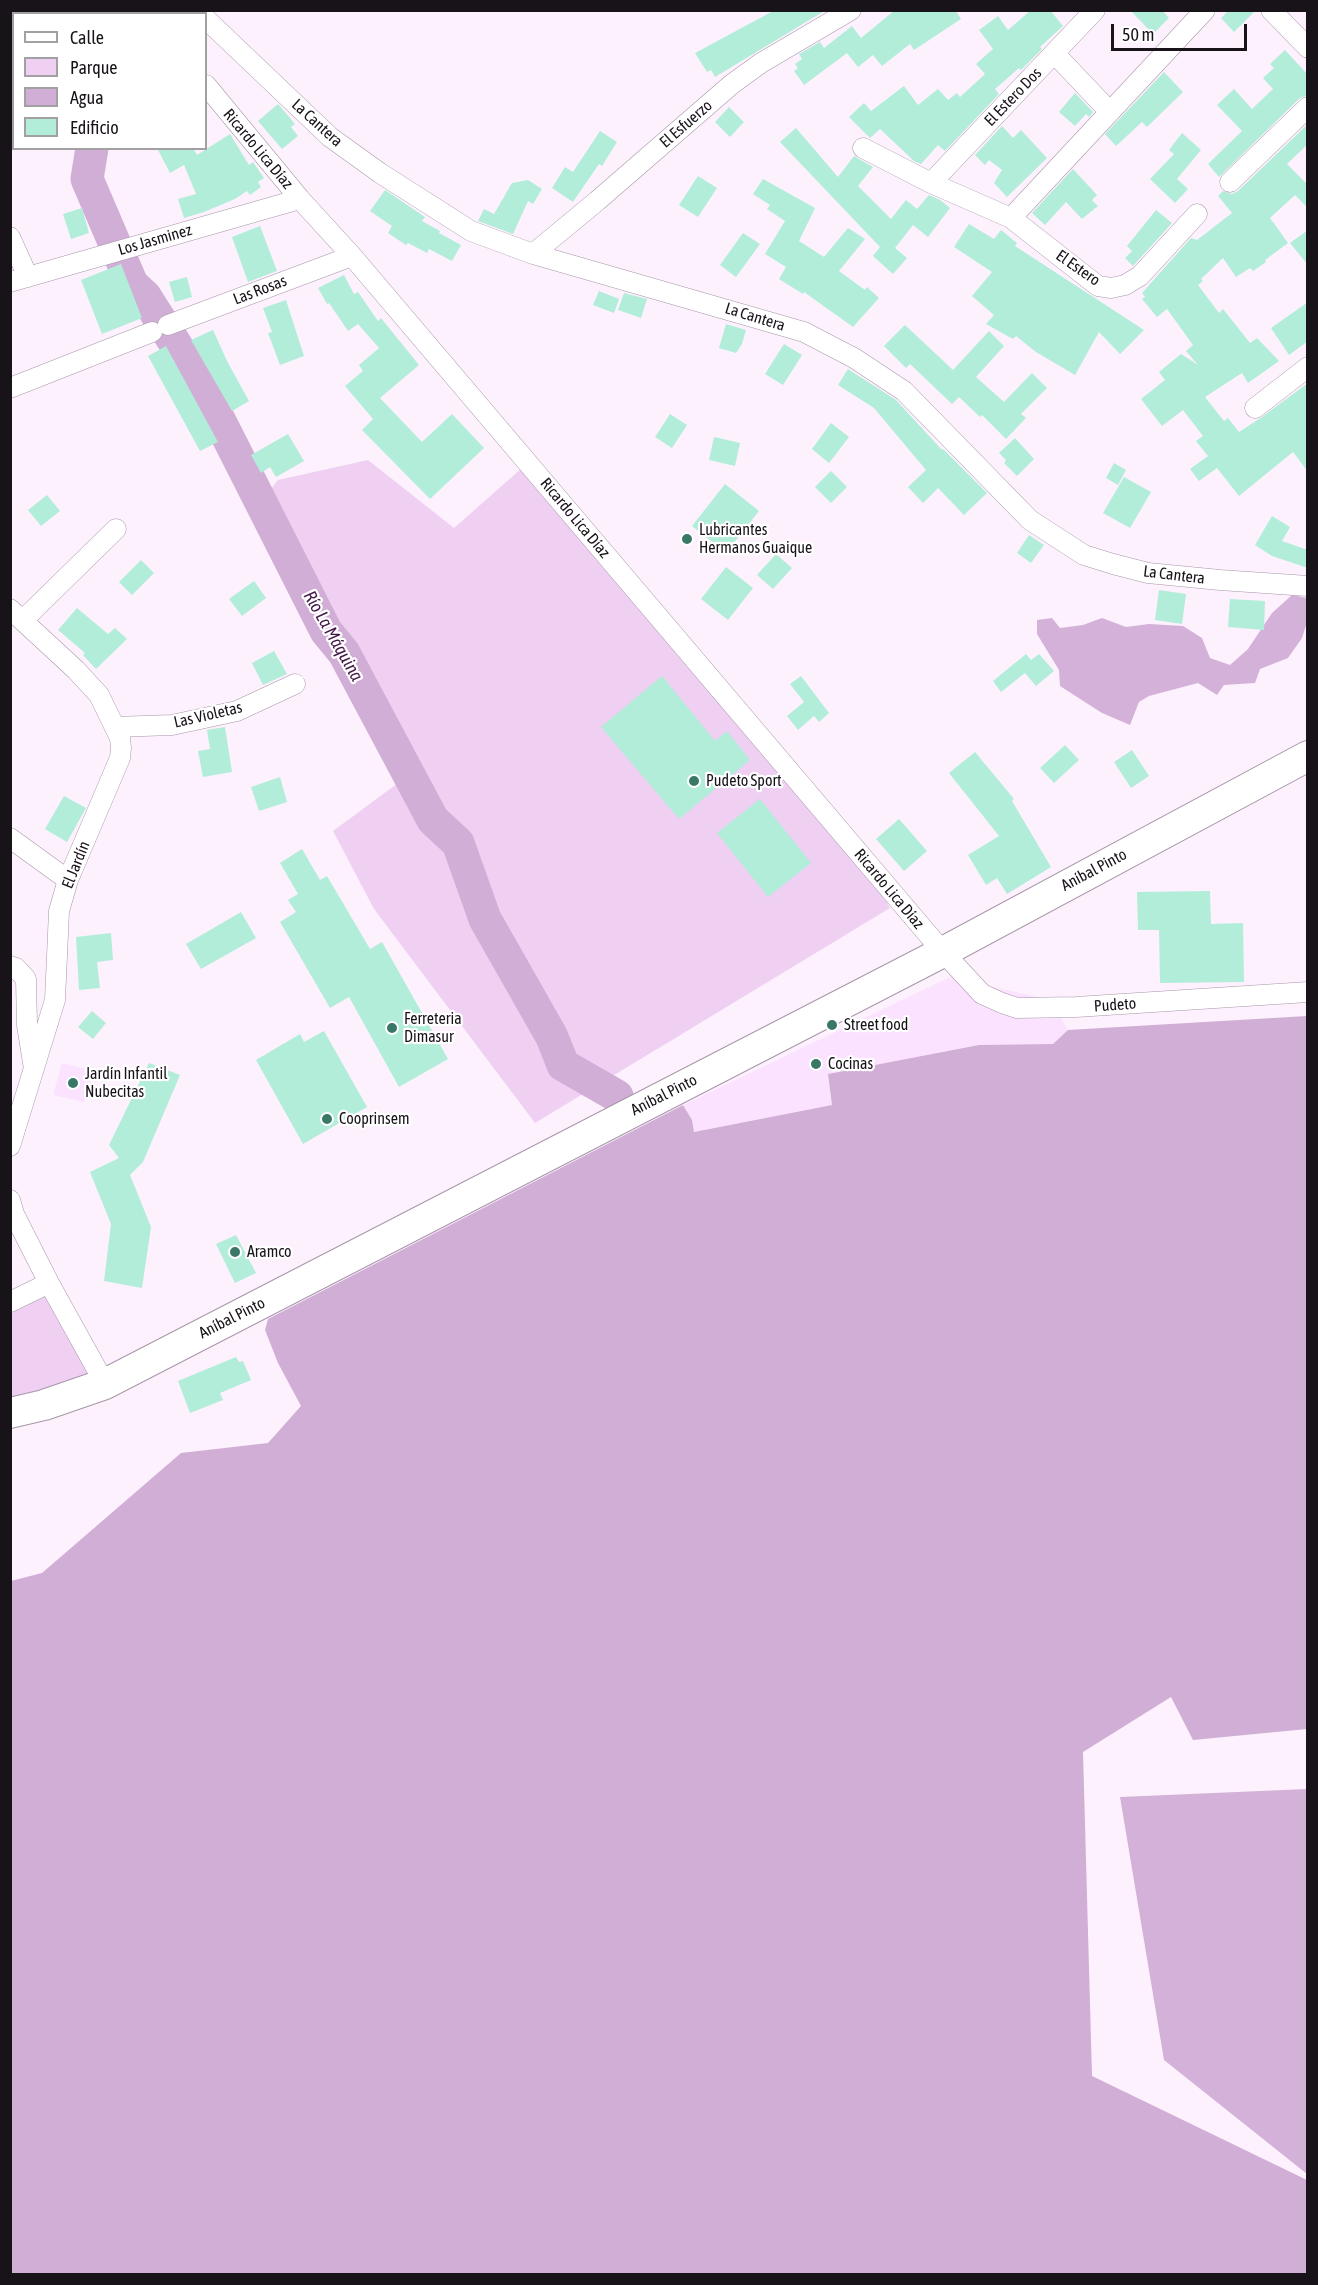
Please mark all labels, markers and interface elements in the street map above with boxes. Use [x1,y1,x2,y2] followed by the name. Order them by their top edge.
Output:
[12,12,207,150] legend
[1114,12,1250,50] scale bar
[1122,24,1154,45] text: 50 m
[70,27,104,48] text: Calle
[70,57,118,78] text: Parque
[980,64,1046,130] street label: El Estero Dos
[70,87,104,108] text: Agua
[288,95,346,151] street label: La Cantera
[656,96,716,152] street label: El Esfuerzo
[219,105,297,193] street label: Ricardo Lica Díaz
[70,117,119,138] text: Edificio
[116,220,194,260] street label: Los Jasminez
[1052,246,1104,290] street label: El Estero
[231,271,289,309] street label: Las Rosas
[723,299,787,335] street label: La Cantera
[536,474,614,562] street label: Ricardo Lica Díaz
[699,520,812,558] place label: Lubricantes Hermanos Guaique
[680,532,694,546] marker: Lubricantes Hermanos Guaique
[1142,562,1206,588] street label: La Cantera
[298,587,368,685] water label: Río La Máquina
[172,698,244,732] street label: Las Violetas
[706,771,782,791] place label: Pudeto Sport
[687,774,701,788] marker: Pudeto Sport
[58,838,94,892] street label: El Jardín
[850,845,928,933] street label: Ricardo Lica Díaz
[1058,845,1130,895] street label: Aníbal Pinto
[1093,994,1137,1016] street label: Pudeto
[404,1009,462,1047] place label: Ferreteria Dimasur
[844,1015,908,1035] place label: Street food
[825,1018,839,1032] marker: Street food
[385,1021,399,1035] marker: Ferreteria Dimasur
[828,1054,873,1074] place label: Cocinas
[809,1057,823,1071] marker: Cocinas
[85,1064,167,1102] place label: Jardín Infantil Nubecitas
[628,1070,700,1120] street label: Aníbal Pinto
[66,1076,80,1090] marker: Jardín Infantil Nubecitas
[339,1109,409,1129] place label: Cooprinsem
[320,1112,334,1126] marker: Cooprinsem
[247,1242,292,1262] place label: Aramco
[228,1245,242,1259] marker: Aramco
[196,1293,268,1343] street label: Aníbal Pinto

